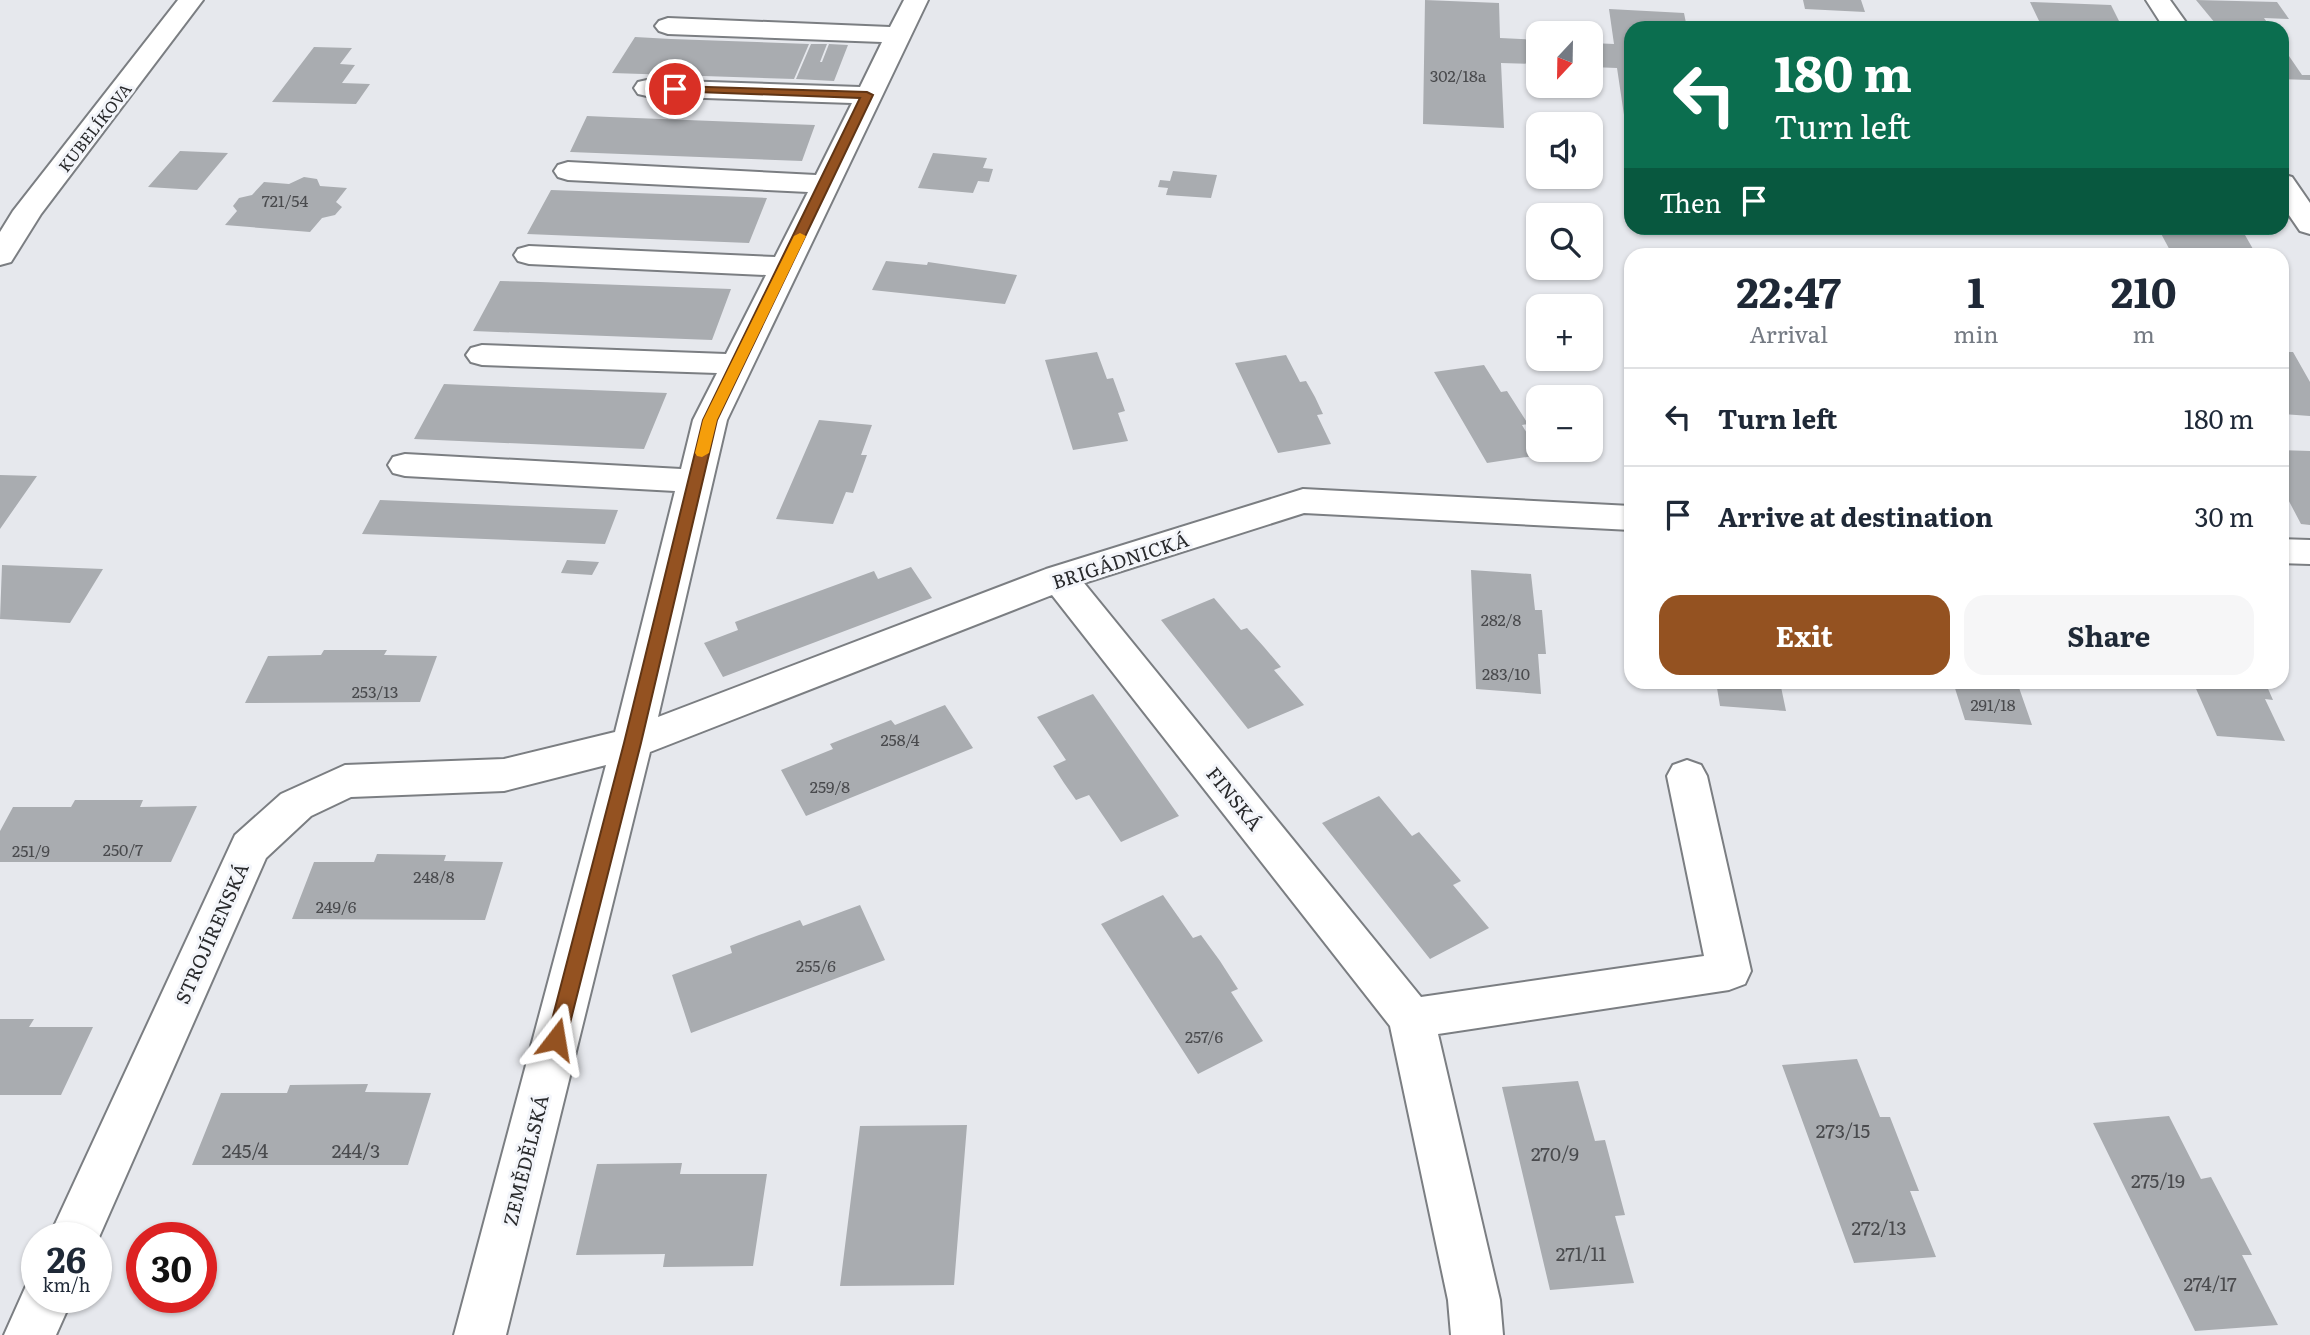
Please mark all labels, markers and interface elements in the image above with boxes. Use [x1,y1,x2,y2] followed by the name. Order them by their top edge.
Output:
[1526,21,1603,98] north arrow
[1526,21,1603,462] map controls
[1774,34,1912,107] text: 180 m
[1659,49,1750,140] icon: left
[645,59,705,119] pin
[1430,63,1487,87] house number: 302/18a
[656,70,694,108] icon: arrive
[52,77,136,176] street label: KUBELÍKOVA
[1774,101,1911,149] text: Turn left
[1526,112,1603,189] button: sound
[1659,182,1721,221] text: Then
[1735,182,1773,220] icon: arrive
[262,188,308,212] house number: 721/54
[1526,203,1603,280] button: search
[1736,259,1841,321] text: 22:47
[1967,259,1985,321] text: 1
[2111,259,2177,321] text: 210
[1526,294,1603,371] button: +
[1749,316,1828,350] text: Arrival
[1953,316,1999,350] text: min
[2133,316,2155,350] text: m
[1526,385,1603,462] button: −
[1659,398,1697,436] icon: left
[1718,398,1837,437] text: Turn left
[2184,398,2254,437] text: 180 m
[1659,496,1697,534] icon: arrive
[1718,496,1993,535] text: Arrive at destination
[2194,496,2254,535] text: 30 m
[1048,525,1192,595] street label: BRIGÁDNICKÁ
[1659,595,1950,675] button: Exit
[1964,595,2254,675] button: Share
[1481,607,1521,631] house number: 282/8
[1482,661,1530,685] house number: 283/10
[352,679,398,703] house number: 253/13
[1970,692,2016,716] house number: 291/18
[880,727,920,751] house number: 258/4
[1201,760,1269,836] street label: FINSKÁ
[810,774,850,798] house number: 259/8
[103,837,143,861] house number: 250/7
[12,838,50,862] house number: 251/9
[167,858,255,1008] street label: STROJÍRENSKÁ
[413,864,455,888] house number: 248/8
[316,894,357,918] house number: 249/6
[796,953,836,977] house number: 255/6
[519,1002,593,1076] position arrow
[1185,1024,1223,1048] house number: 257/6
[495,1092,555,1228] street label: ZEMĚDĚLSKÁ
[1816,1116,1871,1144] house number: 273/15
[222,1136,269,1164] house number: 245/4
[332,1136,380,1164] house number: 244/3
[1531,1139,1579,1167] house number: 270/9
[2131,1166,2185,1194] house number: 275/19
[1852,1213,1906,1241] house number: 272/13
[126,1222,217,1313] speed limit sign: 30
[47,1232,86,1284] text: 26
[1556,1239,1606,1267] house number: 271/11
[2183,1269,2237,1297] house number: 274/17
[43,1271,90,1298] text: km/h

